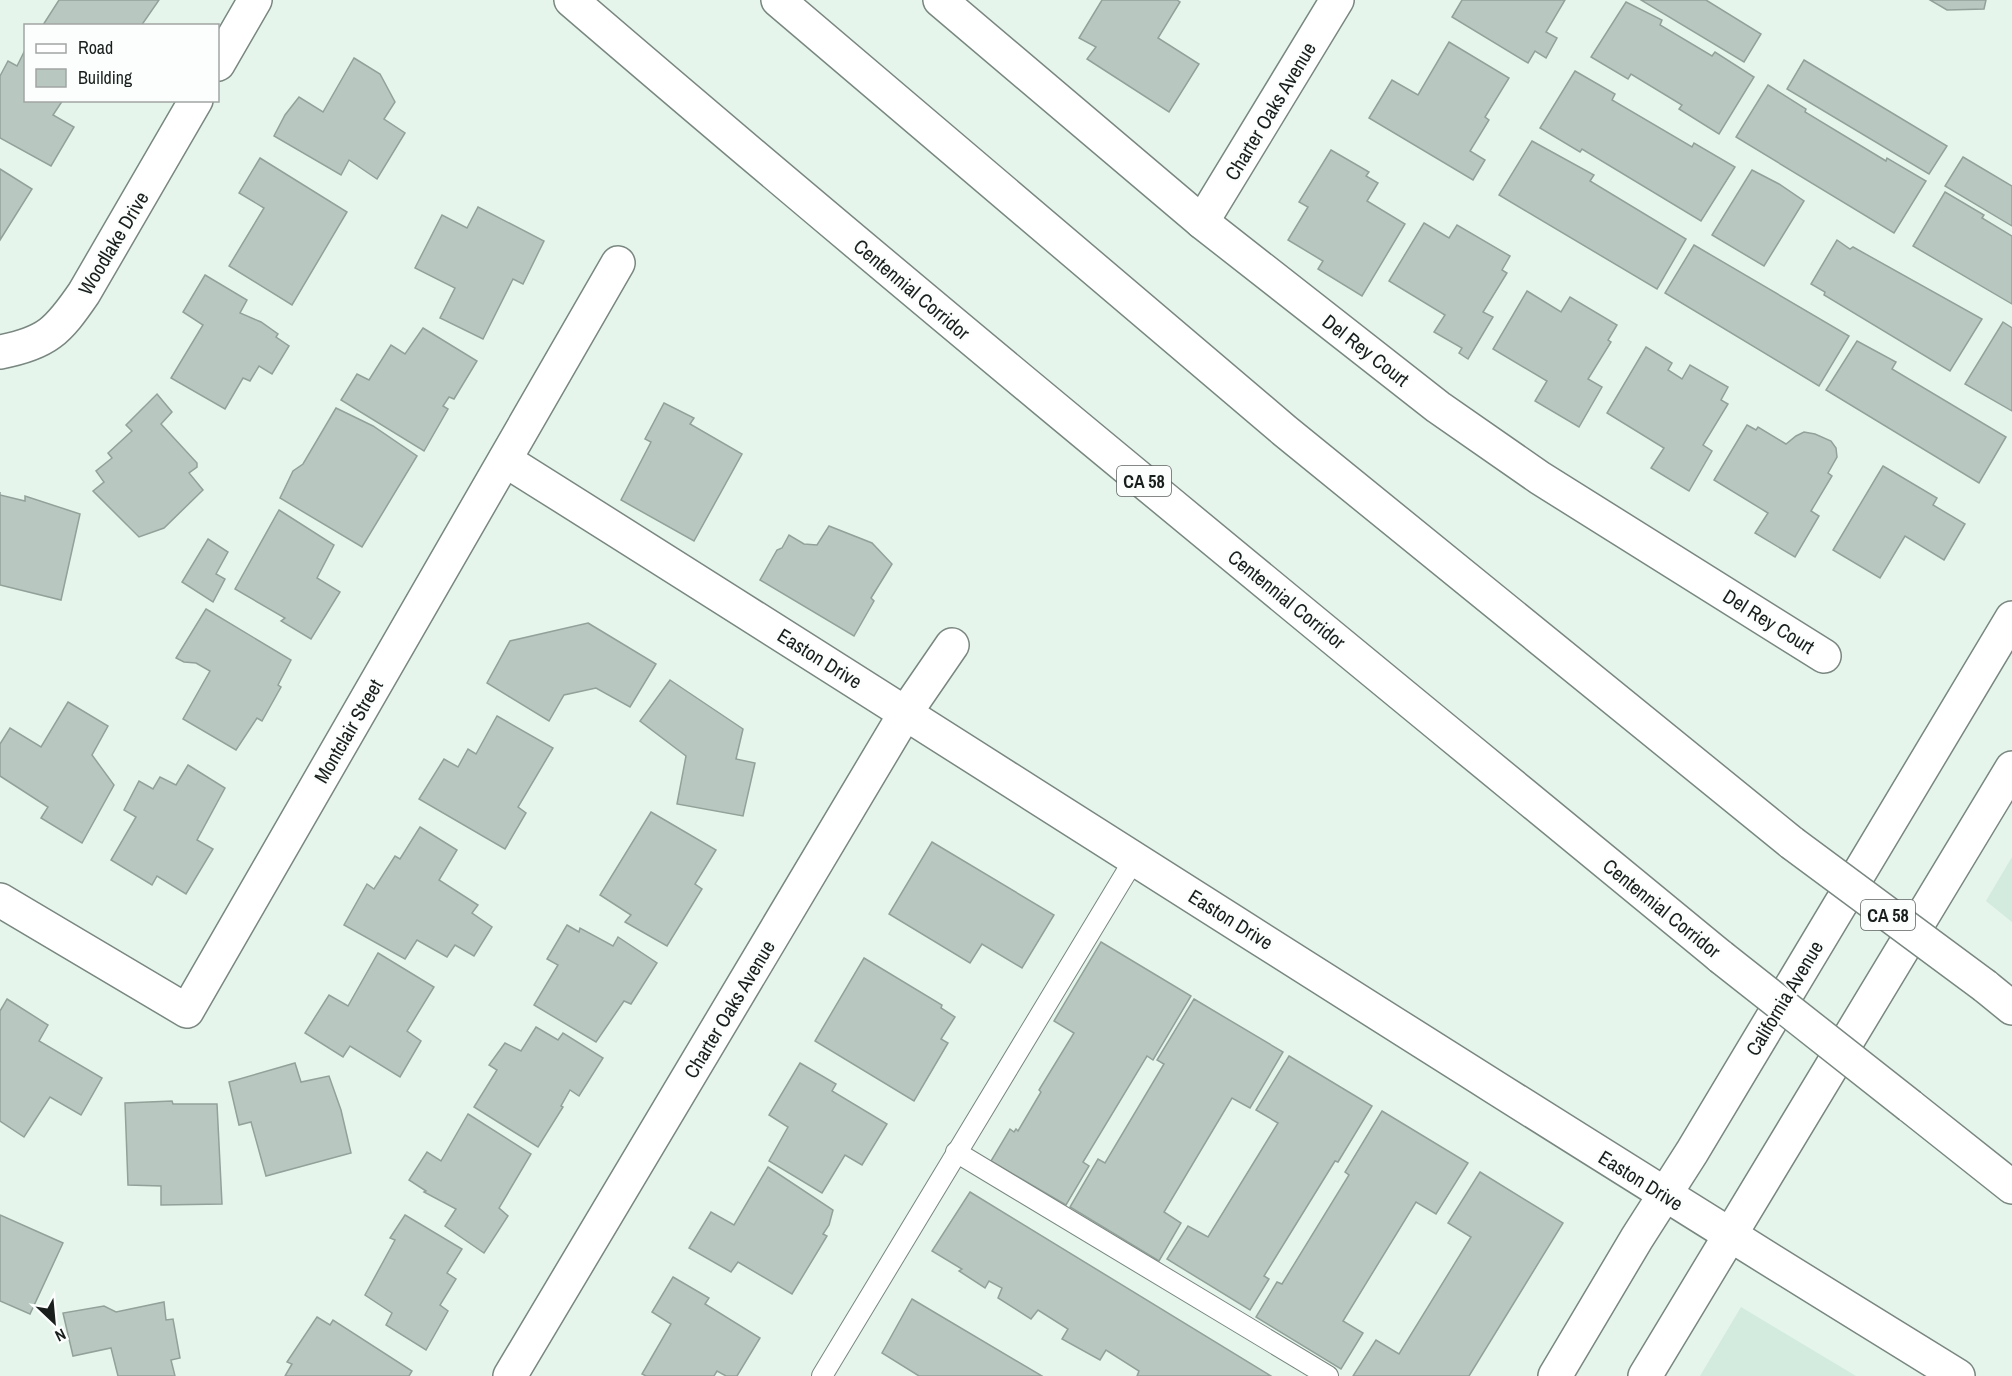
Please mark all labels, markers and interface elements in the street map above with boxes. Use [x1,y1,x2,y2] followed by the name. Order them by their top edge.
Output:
[24,24,219,102] legend
[78,35,113,60] text: Road
[1218,37,1322,185] street label: Charter Oaks Avenue
[78,65,133,90] text: Building
[71,186,155,300] street label: Woodlake Drive
[848,232,976,346] street label: Centennial Corridor
[1317,308,1415,393] street label: Del Rey Court
[1117,466,1171,496] road number: CA 58
[1223,543,1352,655] street label: Centennial Corridor
[1718,582,1820,660] street label: Del Rey Court
[773,621,867,695] street label: Easton Drive
[307,674,389,788] street label: Montclair Street
[1598,852,1727,964] street label: Centennial Corridor
[1184,882,1278,956] street label: Easton Drive
[1861,900,1915,930] road number: CA 58
[677,935,781,1083] street label: Charter Oaks Avenue
[1739,935,1829,1061] street label: California Avenue
[1594,1143,1688,1217] street label: Easton Drive
[24,1292,84,1352] north arrow
[51,1324,70,1347] text: N

